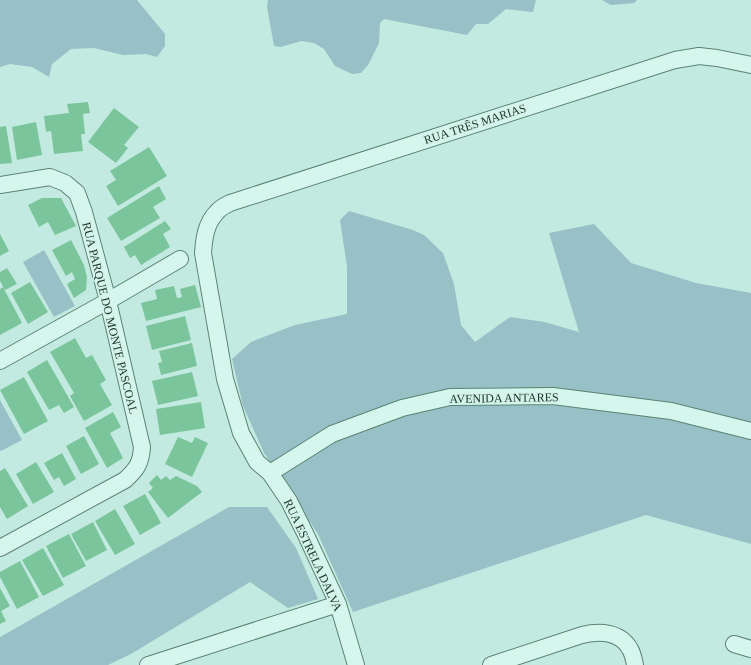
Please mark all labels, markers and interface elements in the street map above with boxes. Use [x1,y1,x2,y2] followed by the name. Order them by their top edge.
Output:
[422,101,528,147] street label: RUA TRÊS MARIAS
[79,221,141,415] street label: RUA PARQUE DO MONTE PASCOAL
[449,390,559,406] street label: AVENIDA ANTARES
[281,497,345,614] street label: RUA ESTRELA DALVA

